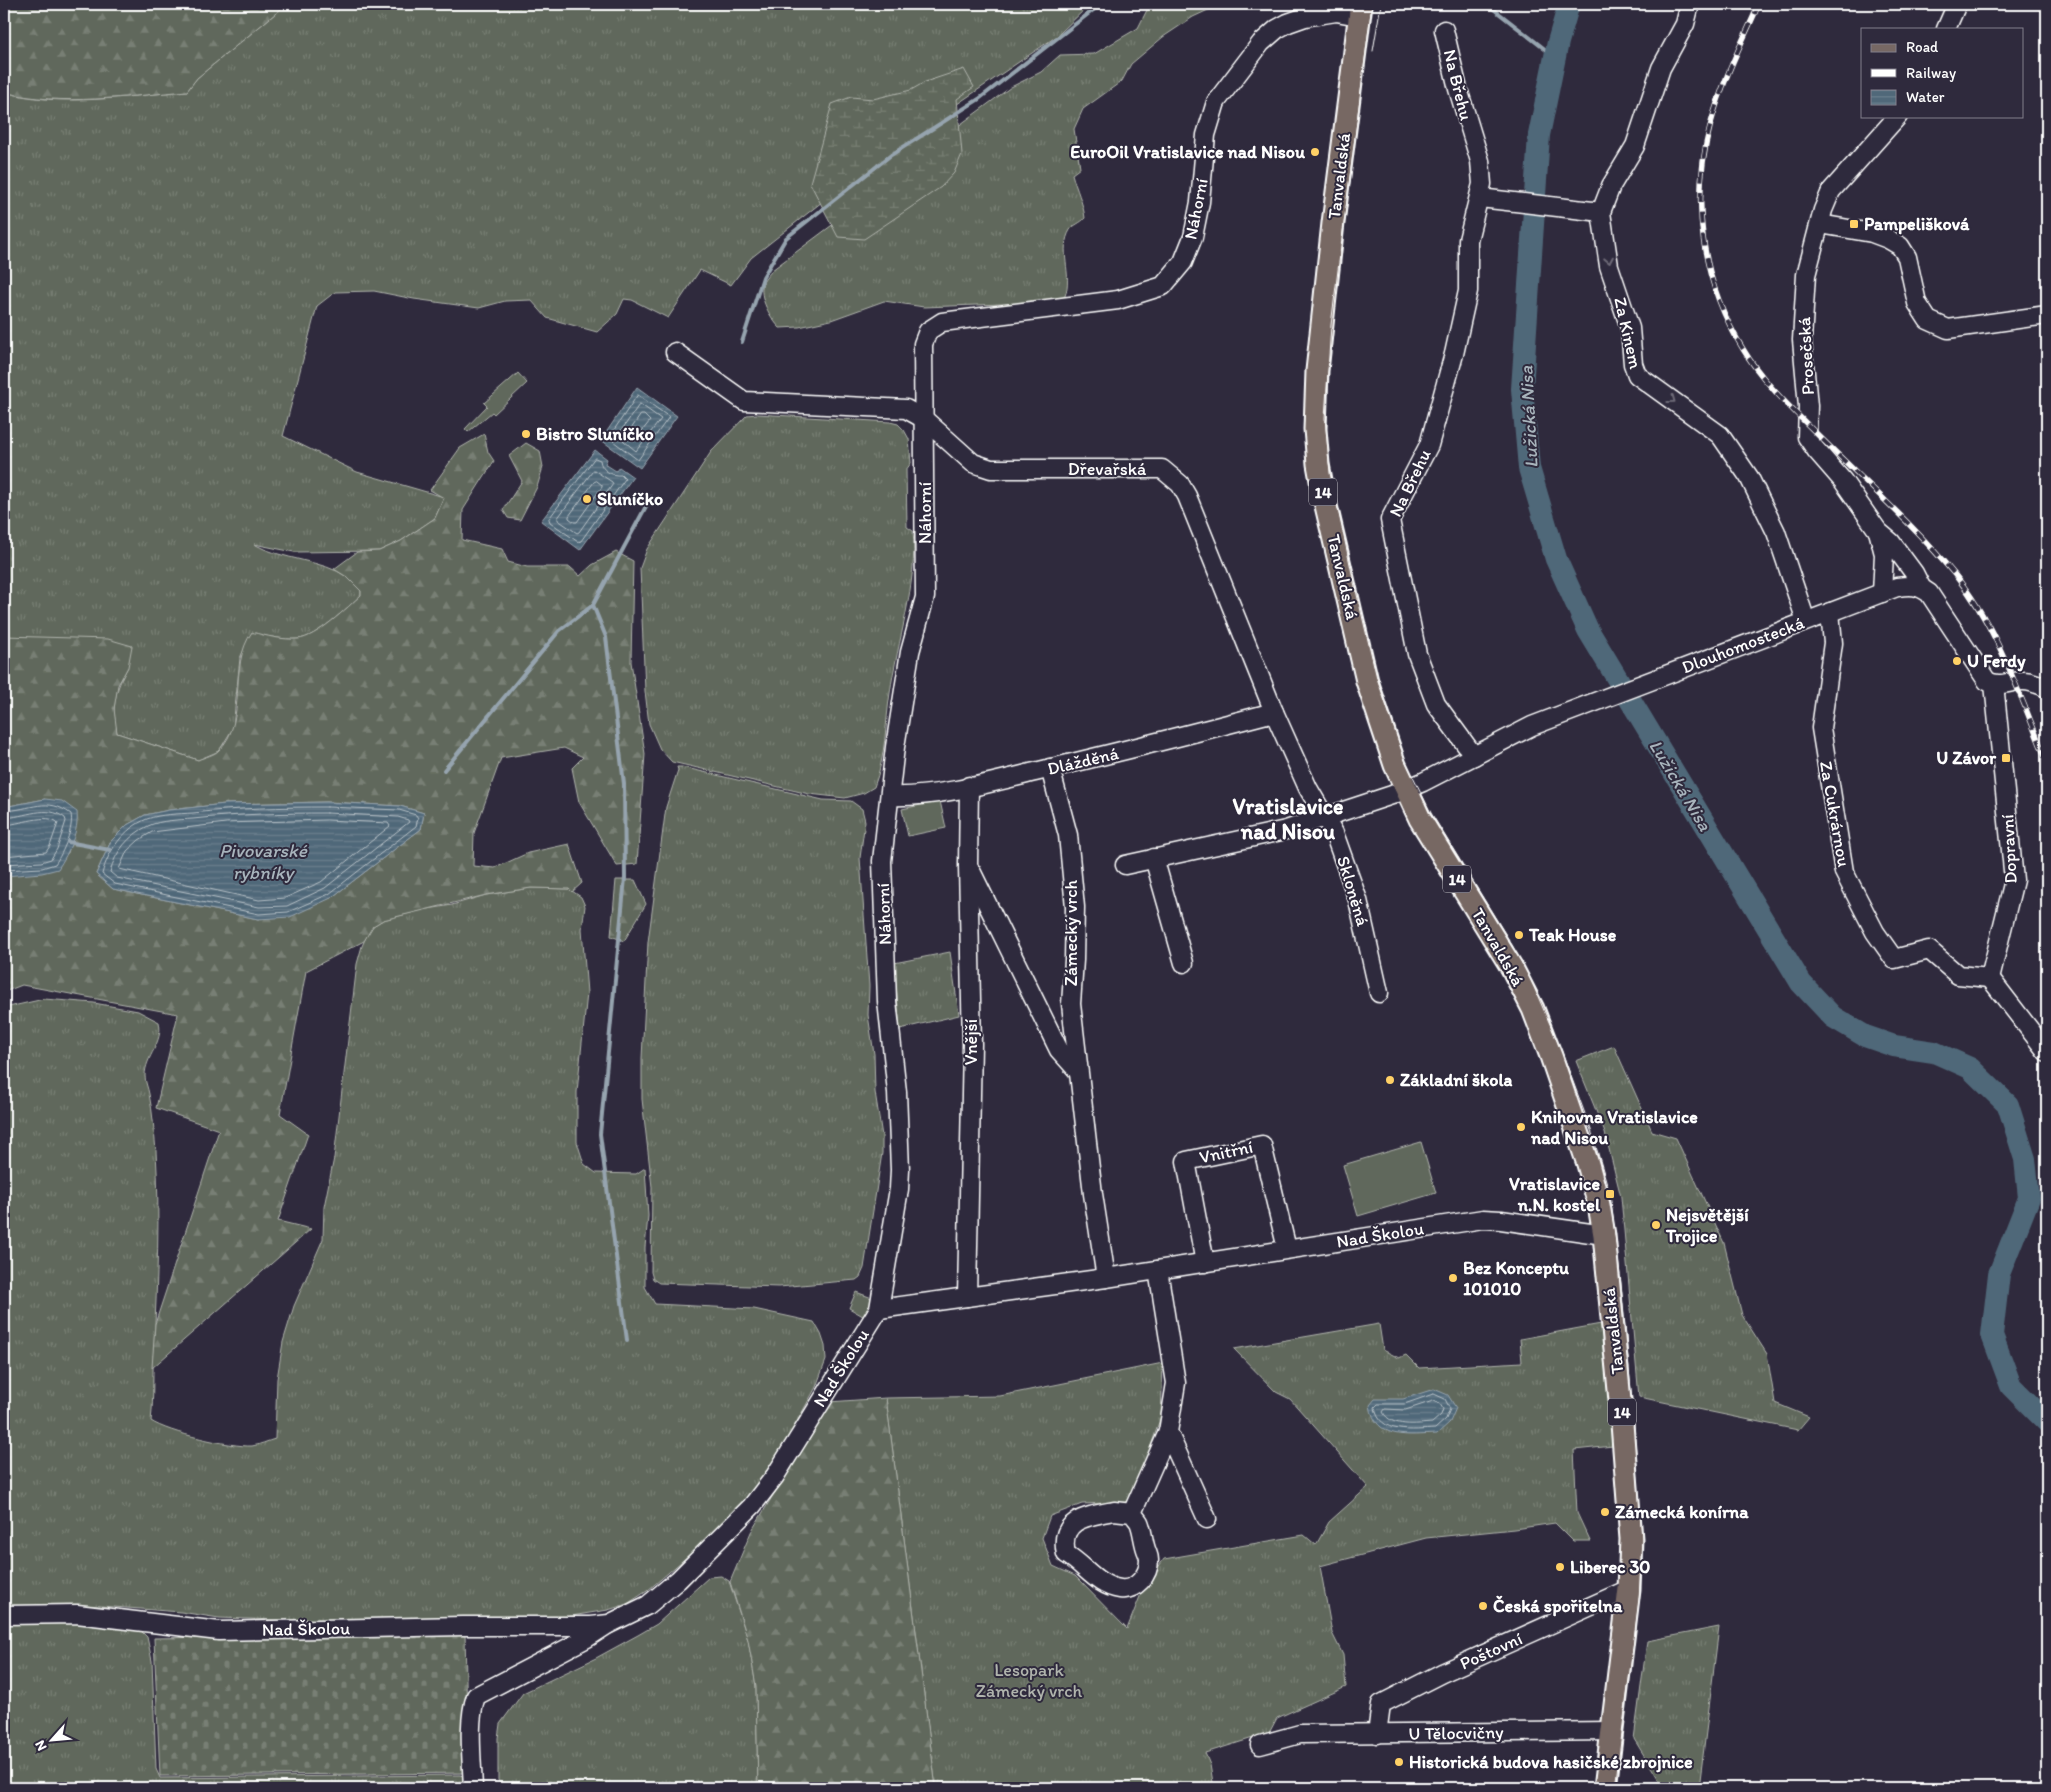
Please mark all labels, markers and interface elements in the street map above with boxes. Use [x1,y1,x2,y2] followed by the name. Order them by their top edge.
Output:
[1861,28,2024,118] legend
[1906,38,1939,56] text: Road
[1439,47,1477,123] street label: Na Břehu
[1906,64,1956,82] text: Railway
[1906,88,1945,106] text: Water
[1323,131,1355,220] street label: Tanvaldská
[1070,141,1306,163] place label: EuroOil Vratislavice nad Nisou
[1309,146,1321,158] marker: EuroOil Vratislavice nad Nisou
[1179,176,1213,242] street label: Náhorní
[1864,213,1970,235] place label: Pampelišková
[1848,218,1860,230] marker: Pampelišková
[1603,256,1613,265] one-way arrow
[1609,295,1647,371] street label: Za Kinem
[1793,316,1819,396] street label: Prosečská
[1514,365,1543,469] water label: Lužická Nisa
[1666,394,1675,402] one-way arrow
[536,423,654,445] place label: Bistro Sluníčko
[520,428,532,440] marker: Bistro Sluníčko
[1384,446,1436,520] street label: Na Břehu
[1068,458,1147,480] street label: Dřevařská
[1309,478,1337,506] road number: 14
[914,482,936,544] street label: Náhorní
[597,488,663,510] place label: Sluníčko
[581,493,593,505] marker: Sluníčko
[1323,532,1364,622] street label: Tanvaldská
[1679,611,1808,678] street label: Dlouhomostecká
[1967,650,2026,672] place label: U Ferdy
[1951,655,1963,667] marker: U Ferdy
[1644,735,1717,835] water label: Lužická Nisa
[1045,742,1121,780] street label: Dlážděná
[1936,747,1997,769] place label: U Závor
[2000,752,2012,764] marker: U Závor
[1815,759,1855,869] street label: Za Cukrárnou
[1232,793,1344,845] district label: Vratislavice nad Nisou
[1996,813,2022,884] street label: Dopravní
[219,839,308,884] water label: Pivovarské rybníky
[1332,853,1374,929] street label: Skloněná
[1443,866,1471,892] road number: 14
[1060,879,1082,986] street label: Zámecký vrch
[872,882,896,945] street label: Náhorní
[1467,904,1530,991] street label: Tanvaldská
[1528,924,1617,946] place label: Teak House
[1513,929,1525,941] marker: Teak House
[960,1018,982,1065] street label: Vnější
[1400,1069,1513,1091] place label: Základní škola
[1384,1074,1396,1086] marker: Základní škola
[1530,1106,1698,1149] place label: Knihovna Vratislavice nad Nisou
[1515,1121,1527,1133] marker: Knihovna Vratislavice nad Nisou
[1197,1136,1255,1168] street label: Vnitřní
[1509,1173,1601,1216] place label: Vratislavice n.N. kostel
[1604,1188,1616,1200] marker: Vratislavice n.N. kostel
[1665,1204,1749,1247] place label: Nejsvětější Trojice
[1335,1217,1425,1253] street label: Nad Školou
[1650,1219,1662,1231] marker: Nejsvětější Trojice
[1463,1257,1569,1300] place label: Bez Konceptu 101010
[1447,1272,1459,1284] marker: Bez Konceptu 101010
[1597,1286,1628,1375] street label: Tanvaldská
[808,1325,874,1411] street label: Nad Školou
[1608,1398,1636,1425] road number: 14
[1615,1501,1749,1523] place label: Zámecká konírna
[1599,1506,1611,1518] marker: Zámecká konírna
[1570,1556,1650,1578] place label: Liberec 30
[1554,1561,1566,1573] marker: Liberec 30
[1493,1595,1623,1617] place label: Česká spořitelna
[1477,1600,1489,1612] marker: Česká spořitelna
[262,1617,350,1641] street label: Nad Školou
[1456,1627,1526,1674] street label: Poštovní
[976,1659,1083,1702] park label: Lesopark Zámecký vrch
[28,1714,78,1764] north arrow
[1408,1721,1504,1745] street label: U Tělocvičny
[31,1738,51,1754] text: N
[1409,1751,1693,1773] place label: Historická budova hasičské zbrojnice
[1393,1756,1405,1768] marker: Historická budova hasičské zbrojnice

